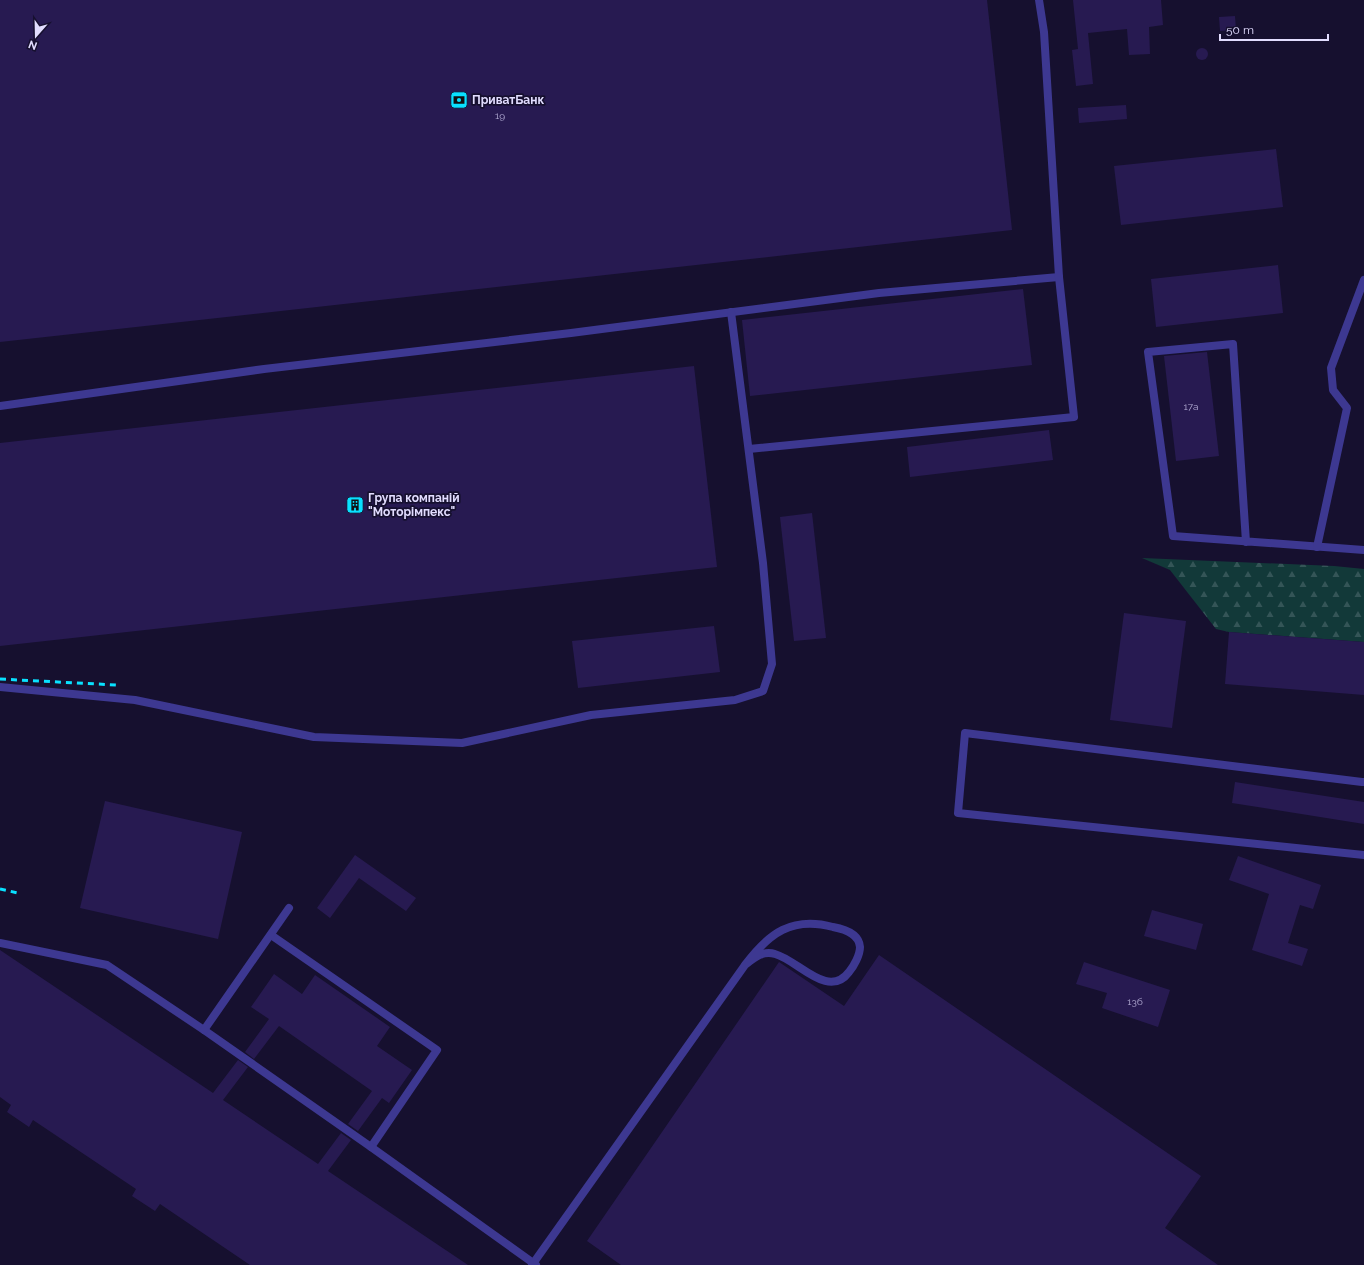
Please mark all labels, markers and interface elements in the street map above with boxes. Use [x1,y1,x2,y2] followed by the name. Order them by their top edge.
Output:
[16,16,56,56] north arrow
[1220,16,1328,42] scale bar
[1226,23,1254,37] text: 50 m
[27,37,39,52] text: N
[449,90,469,110] bank icon: ПриватБанк
[472,93,544,107] place label: ПриватБанк
[495,110,505,121] house number: 19
[1183,401,1199,412] house number: 17а
[368,491,460,519] place label: Група компаній "Моторімпекс"
[345,495,365,515] building icon: Група компаній "Моторімпекс"
[1127,996,1143,1007] house number: 13б

